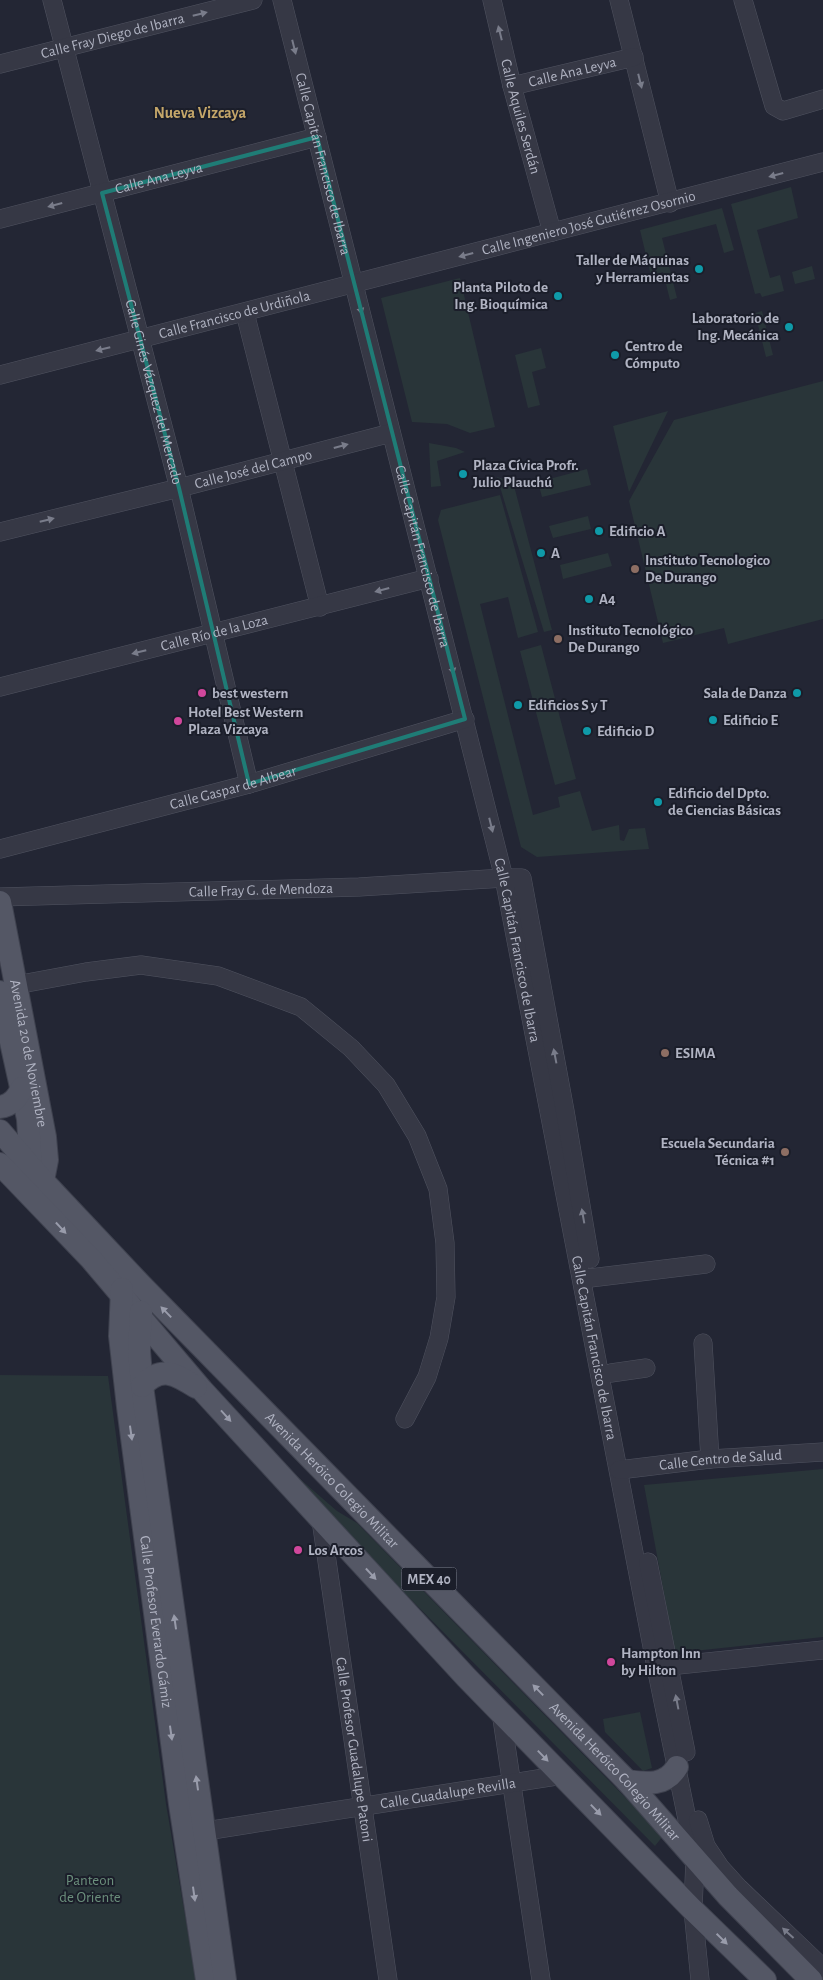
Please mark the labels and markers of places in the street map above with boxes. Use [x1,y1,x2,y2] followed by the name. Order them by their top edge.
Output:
[576,253,689,285] place label: Taller de Máquinas y Herramientas
[693,263,705,275] marker: Taller de Máquinas y Herramientas
[453,280,548,312] place label: Planta Piloto de Ing. Bioquímica
[552,290,564,302] marker: Planta Piloto de Ing. Bioquímica
[692,311,779,343] place label: Laboratorio de Ing. Mecánica
[783,321,795,333] marker: Laboratorio de Ing. Mecánica
[625,339,682,371] place label: Centro de Cómputo
[609,349,621,361] marker: Centro de Cómputo
[473,458,579,490] place label: Plaza Cívica Profr. Julio Plauchú
[457,468,469,480] marker: Plaza Cívica Profr. Julio Plauchú
[609,524,666,539] place label: Edificio A
[593,525,605,537] marker: Edificio A
[551,546,560,561] place label: A
[535,547,547,559] marker: A
[645,553,770,585] place label: Instituto Tecnologico De Durango
[629,563,641,575] marker: Instituto Tecnologico De Durango
[599,592,616,607] place label: A4
[583,593,595,605] marker: A4
[568,623,693,655] place label: Instituto Tecnológico De Durango
[552,633,564,645] marker: Instituto Tecnológico De Durango
[212,686,288,701] place label: best western
[703,686,787,701] place label: Sala de Danza
[196,687,208,699] marker: best western
[791,687,803,699] marker: Sala de Danza
[528,698,608,713] place label: Edificios S y T
[512,699,524,711] marker: Edificios S y T
[188,705,303,737] place label: Hotel Best Western Plaza Vizcaya
[723,713,779,728] place label: Edificio E
[707,714,719,726] marker: Edificio E
[172,715,184,727] marker: Hotel Best Western Plaza Vizcaya
[597,724,655,739] place label: Edificio D
[581,725,593,737] marker: Edificio D
[668,786,781,818] place label: Edificio del Dpto. de Ciencias Básicas
[652,796,664,808] marker: Edificio del Dpto. de Ciencias Básicas
[675,1046,716,1061] place label: ESIMA
[659,1047,671,1059] marker: ESIMA
[660,1136,775,1168] place label: Escuela Secundaria Técnica #1
[779,1146,791,1158] marker: Escuela Secundaria Técnica #1
[308,1543,363,1558] place label: Los Arcos
[292,1544,304,1556] marker: Los Arcos
[621,1646,701,1678] place label: Hampton Inn by Hilton
[605,1656,617,1668] marker: Hampton Inn by Hilton

